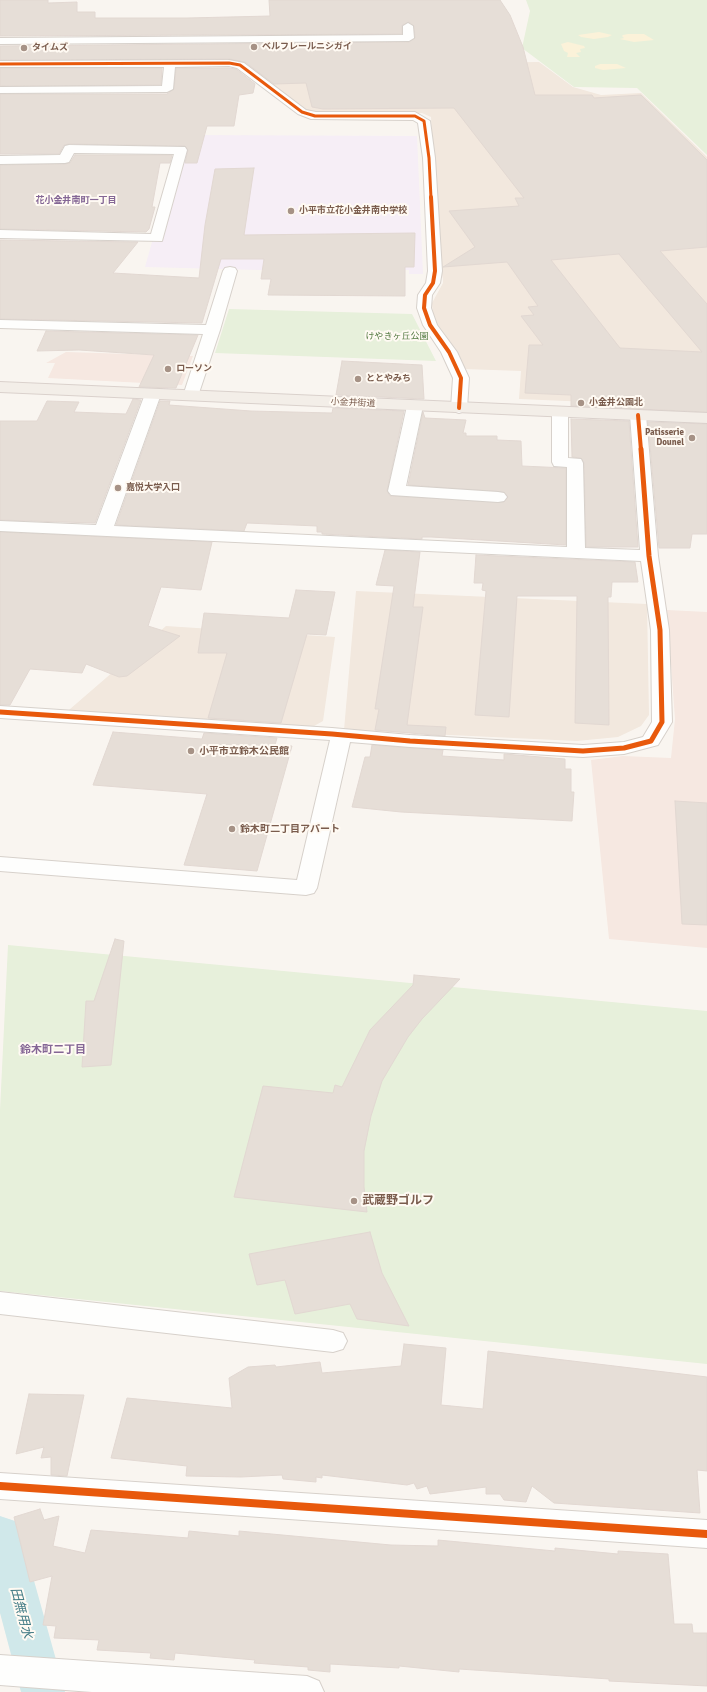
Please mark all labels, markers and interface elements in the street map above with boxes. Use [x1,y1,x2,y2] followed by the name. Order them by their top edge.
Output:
[249,42,259,52] marker: ベルフレールニシガイ
[262,42,352,52] place label: ベルフレールニシガイ
[19,43,29,53] marker: タイムズ
[32,43,68,53] place label: タイムズ
[36,196,116,206] district label: 花小金井南町一丁目
[286,206,296,216] marker: 小平市立花小金井南中学校
[299,206,407,216] place label: 小平市立花小金井南中学校
[366,332,428,342] park label: けやきヶ丘公園
[163,364,173,374] marker: ローソン
[176,364,212,374] place label: ローソン
[353,374,363,384] marker: ととやみち
[366,374,411,384] place label: ととやみち
[330,396,376,410] street label: 小金井街道
[576,398,586,408] marker: 小金井公園北
[589,398,643,408] place label: 小金井公園北
[645,428,684,449] place label: Patisserie Dounel
[687,433,697,443] marker: Patisserie Dounel
[113,483,123,493] marker: 嘉悦大学入口
[126,483,180,493] place label: 嘉悦大学入口
[199,745,289,757] place label: 小平市立鈴木公民館
[186,746,196,756] marker: 小平市立鈴木公民館
[240,823,340,835] place label: 鈴木町二丁目アパート
[227,824,237,834] marker: 鈴木町二丁目アパート
[20,1043,86,1057] district label: 鈴木町二丁目
[362,1194,434,1208] place label: 武蔵野ゴルフ
[349,1196,359,1206] marker: 武蔵野ゴルフ
[7,1586,35,1640] water label: 田無用水

